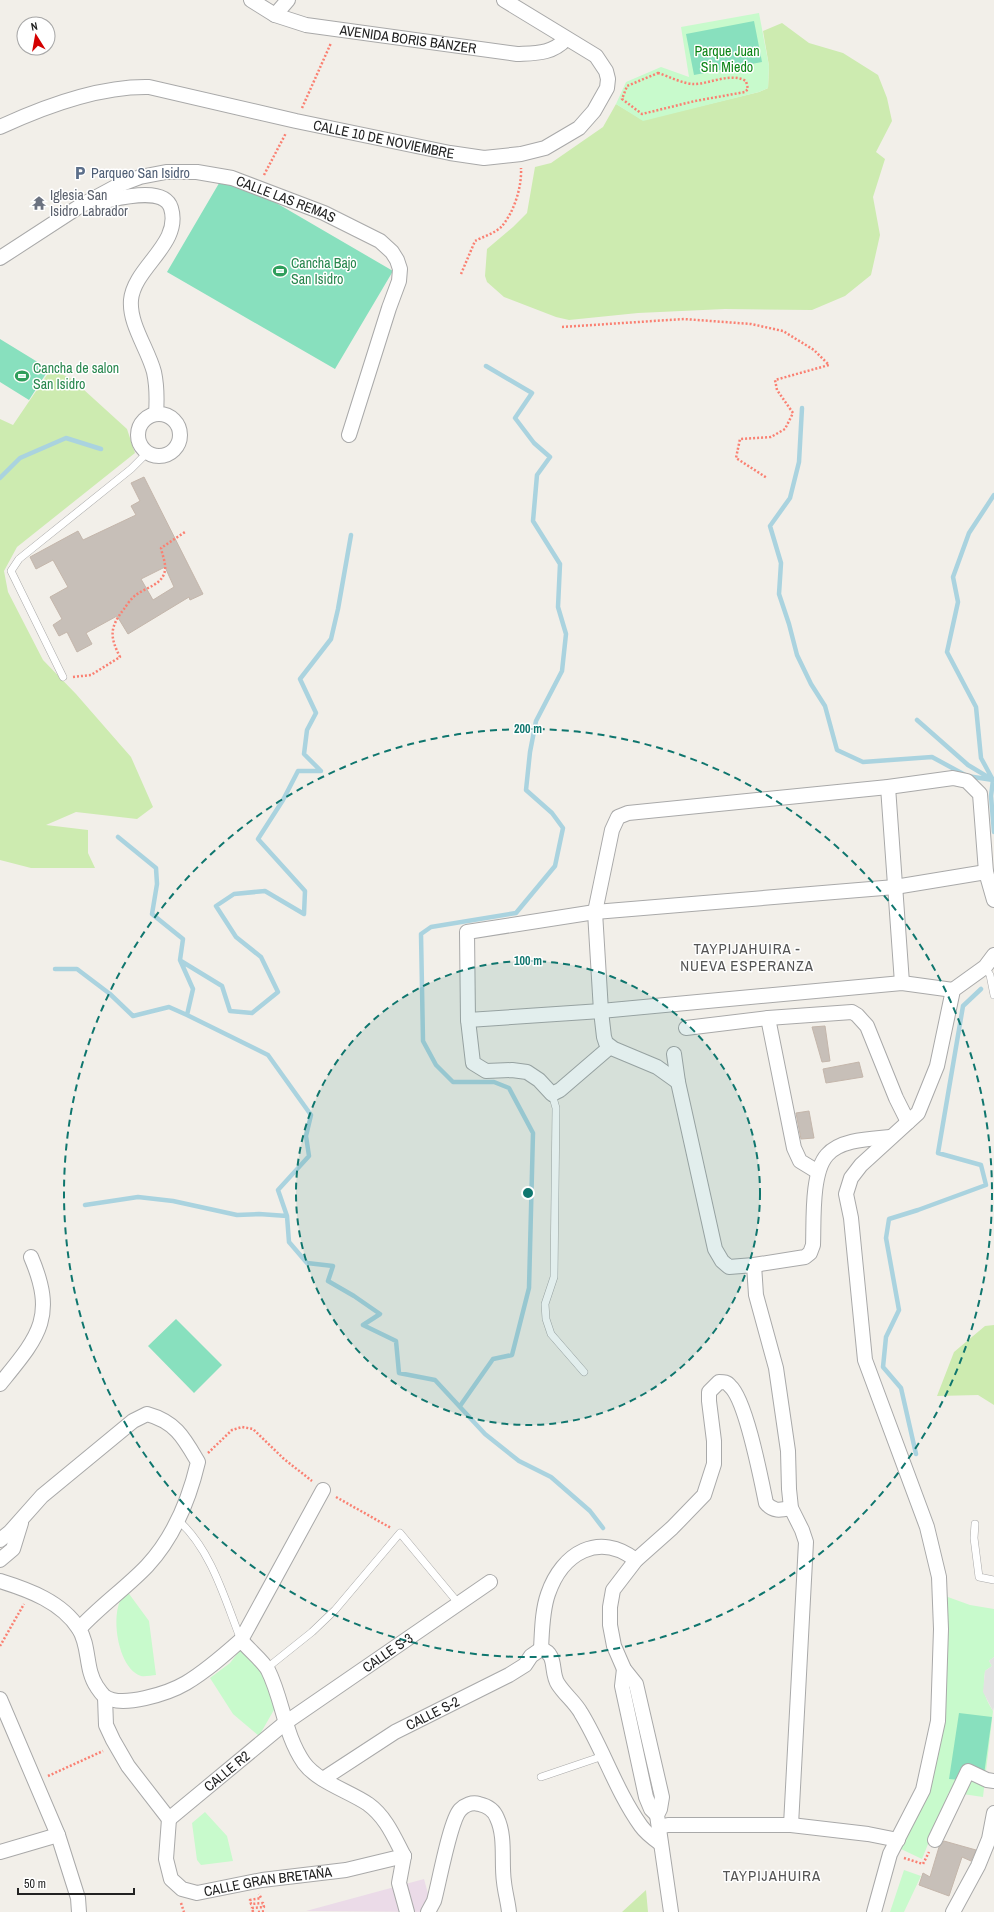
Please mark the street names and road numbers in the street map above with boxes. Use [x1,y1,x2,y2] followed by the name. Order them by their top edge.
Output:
[338,21,478,57] street label: AVENIDA BORIS BÁNZER
[312,116,456,163] street label: CALLE 10 DE NOVIEMBRE
[234,171,339,227] street label: CALLE LAS REMAS
[359,1629,416,1676] street label: CALLE S-3
[403,1692,462,1734] street label: CALLE S-2
[200,1747,253,1795] street label: CALLE R2
[202,1863,333,1900] street label: CALLE GRAN BRETAÑA

